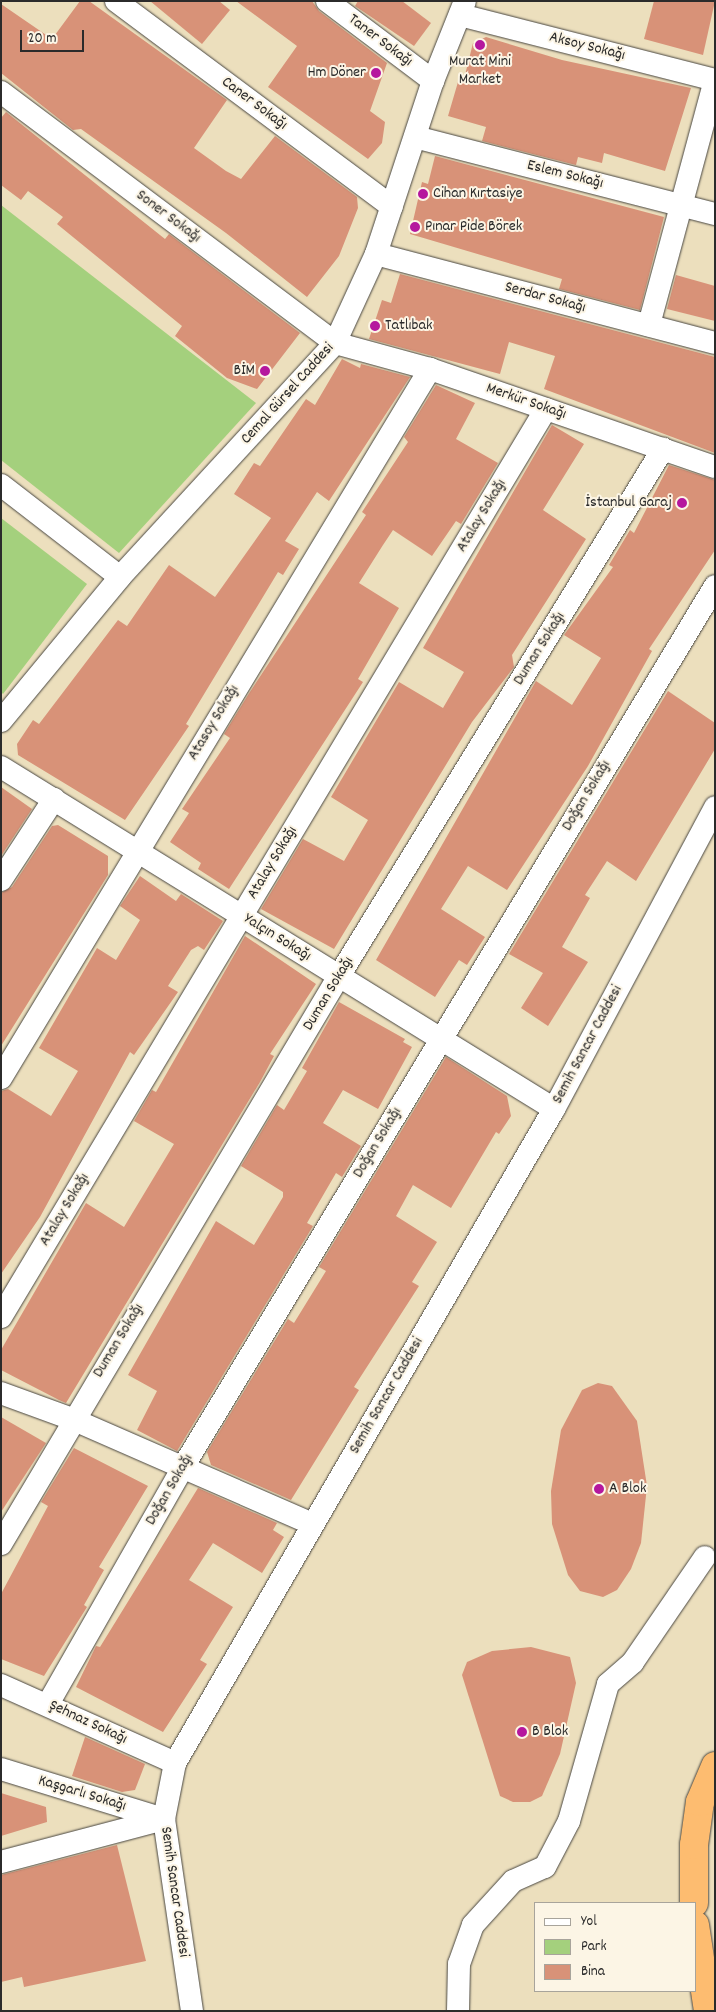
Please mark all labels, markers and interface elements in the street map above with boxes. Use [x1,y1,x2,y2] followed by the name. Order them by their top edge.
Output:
[344,10,416,72] street label: Taner Sokağı
[22,20,86,52] scale bar
[28,28,56,50] text: 20 m
[547,28,627,66] street label: Aksoy Sokağı
[474,39,486,51] marker: Murat Mini Market
[449,52,511,90] place label: Murat Mini Market
[307,63,366,83] place label: Hm Döner
[370,67,382,79] marker: Hm Döner
[217,73,291,135] street label: Caner Sokağı
[525,156,605,194] street label: Eslem Sokağı
[433,184,523,204] place label: Cihan Kırtasiye
[132,186,204,248] street label: Soner Sokağı
[417,188,429,200] marker: Cihan Kırtasiye
[425,217,522,237] place label: Pınar Pide Börek
[409,221,421,233] marker: Pınar Pide Börek
[503,278,587,318] street label: Serdar Sokağı
[385,316,433,336] place label: Tatlıbak
[369,320,381,332] marker: Tatlıbak
[237,339,339,449] street label: Cemal Gürsel Caddesi
[234,361,255,381] place label: BİM
[259,365,271,377] marker: BİM
[483,379,569,425] street label: Merkür Sokağı
[453,476,511,556] street label: Atalay Sokağı
[585,493,672,513] place label: İstanbul Garaj
[676,497,688,509] marker: İstanbul Garaj
[510,609,570,689] street label: Duman Sokağı
[184,682,244,764] street label: Atasoy Sokağı
[558,757,616,835] street label: Doğan Sokağı
[244,823,302,903] street label: Atalay Sokağı
[240,910,314,966] street label: Yalçın Sokağı
[299,954,359,1034] street label: Duman Sokağı
[549,982,627,1108] street label: Semih Sancar Caddesi
[349,1104,407,1182] street label: Doğan Sokağı
[36,1170,94,1250] street label: Atalay Sokağı
[89,1301,149,1381] street label: Duman Sokağı
[346,1334,428,1458] street label: Semih Sancar Caddesi
[142,1451,198,1529] street label: Doğan Sokağı
[609,1479,646,1499] place label: A Blok
[593,1483,605,1495] marker: A Blok
[46,1697,130,1749] street label: Şehnaz Sokağı
[532,1722,568,1742] place label: B Blok
[516,1726,528,1738] marker: B Blok
[36,1772,128,1816] street label: Kaşgarlı Sokağı
[155,1825,193,1959] street label: Semih Sancar Caddesi
[534,1902,696,1992] legend
[581,1911,597,1933] text: Yol
[581,1936,607,1958] text: Park
[581,1961,605,1983] text: Bina

